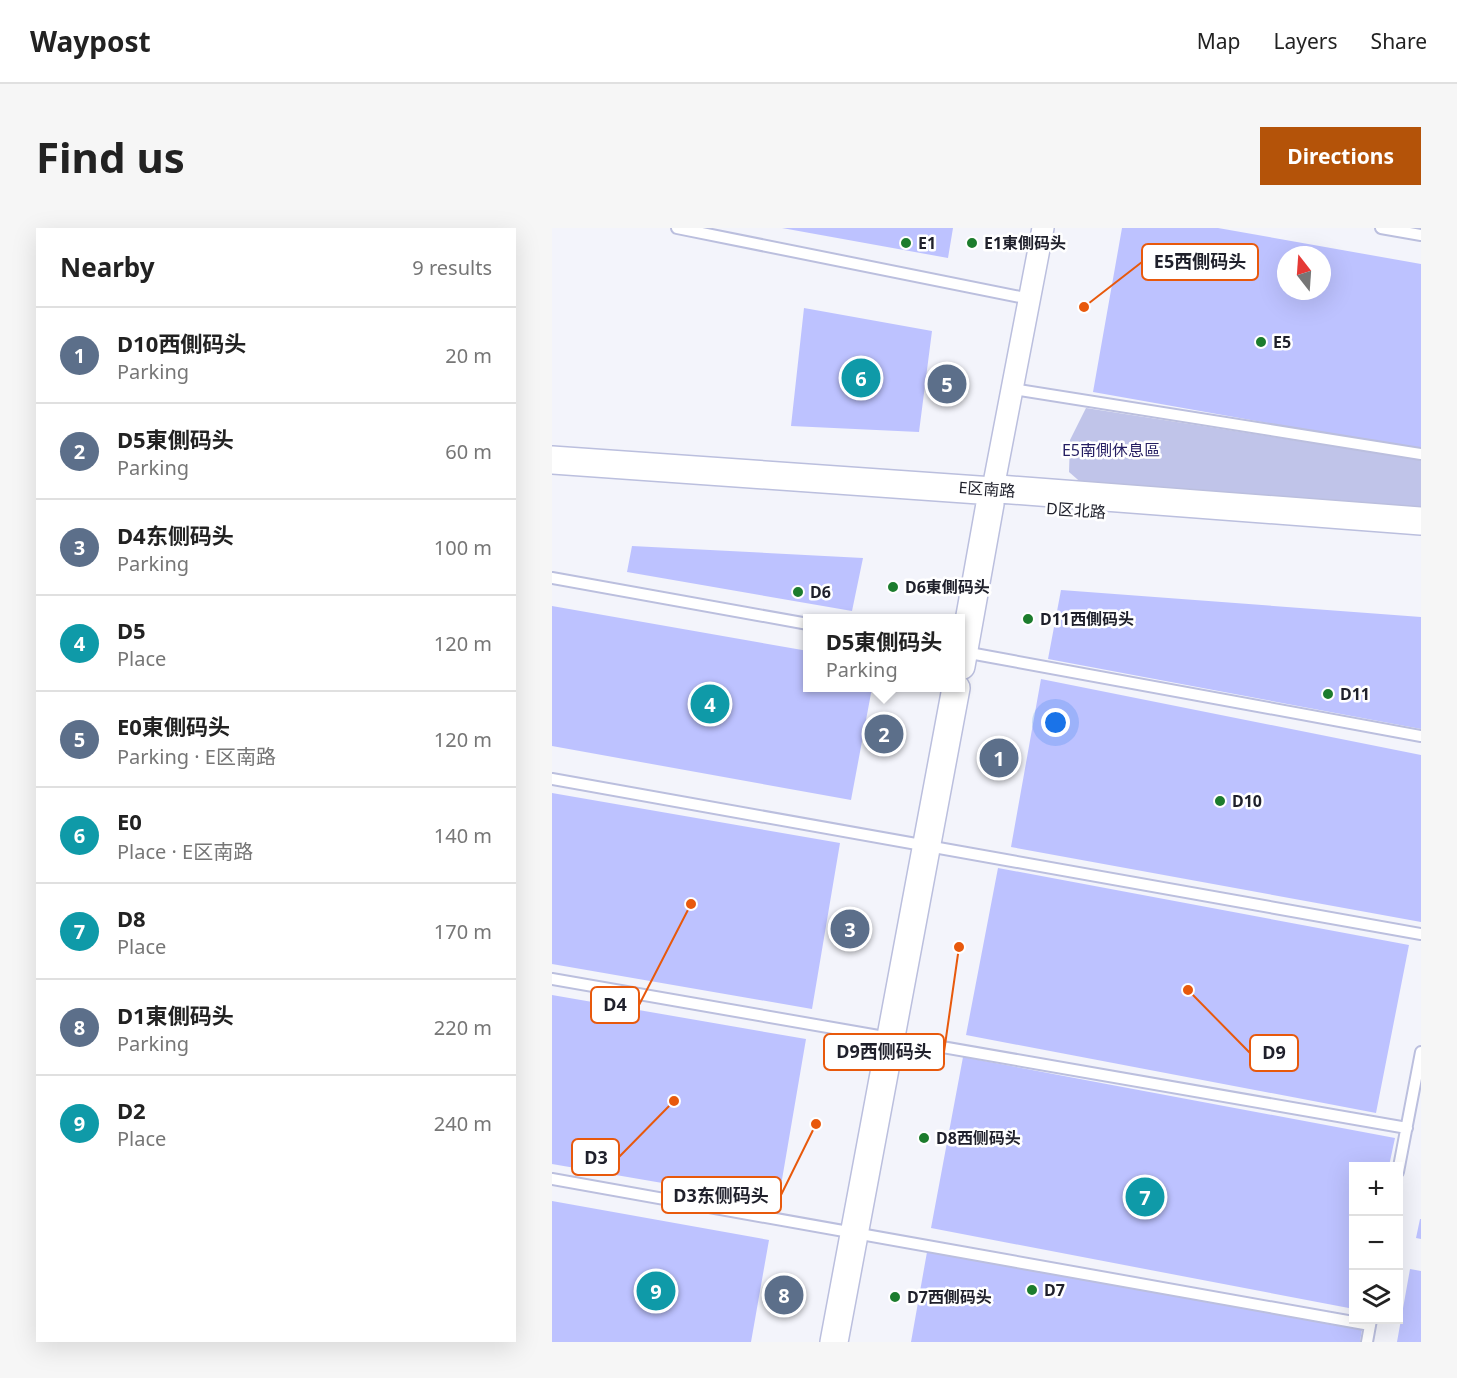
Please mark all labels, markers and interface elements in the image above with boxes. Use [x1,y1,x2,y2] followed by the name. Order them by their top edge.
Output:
[30,22,151,60] text: Waypost
[1197,27,1241,55] text: Map
[1274,27,1338,55] text: Layers
[1371,27,1427,55] text: Share
[1260,127,1421,185] button: Directions
[36,128,185,185] text: Find us
[918,232,936,254] place label: E1
[984,232,1066,254] place label: E1東側码头
[899,236,913,250] marker: E1
[965,236,979,250] marker: E1東側码头
[1142,244,1258,280] callout: E5西側码头
[1277,246,1331,300] north arrow
[60,249,155,285] text: Nearby
[1154,249,1246,273] text: E5西側码头
[412,254,492,281] text: 9 results
[117,328,246,358] text: D10西側码头
[1273,331,1291,353] place label: E5
[1254,335,1268,349] marker: E5
[74,342,85,369] text: 1
[445,342,492,369] text: 20 m
[842,356,880,400] pin: 6
[117,358,189,385] text: Parking
[928,362,966,406] pin: 5
[117,424,234,454] text: D5東側码头
[74,438,85,465] text: 2
[445,438,492,465] text: 60 m
[1062,439,1160,461] park label: E5南側休息區
[117,454,189,481] text: Parking
[958,476,1016,502] street label: E区南路
[1045,497,1107,523] street label: D区北路
[117,520,234,550] text: D4东侧码头
[74,534,85,561] text: 3
[434,534,492,561] text: 100 m
[117,550,189,577] text: Parking
[905,576,990,598] place label: D6東側码头
[886,580,900,594] marker: D6東側码头
[810,581,831,603] place label: D6
[791,585,805,599] marker: D6
[1040,608,1134,630] place label: D11西側码头
[1021,612,1035,626] marker: D11西側码头
[803,614,965,692] popup
[117,615,146,645] text: D5
[826,626,942,656] text: D5東側码头
[74,630,85,657] text: 4
[434,630,492,657] text: 120 m
[117,645,166,672] text: Place
[826,656,898,683] text: Parking
[690,682,730,726] pin: 4
[1340,683,1370,705] place label: D11
[1321,687,1335,701] marker: D11
[1041,708,1070,737] your location
[117,711,230,741] text: E0東側码头
[864,712,904,756] pin: 2
[74,726,85,753] text: 5
[434,726,492,753] text: 120 m
[980,736,1018,780] pin: 1
[117,743,276,770] text: Parking · E区南路
[1232,790,1262,812] place label: D10
[1213,794,1227,808] marker: D10
[117,806,142,836] text: E0
[74,822,85,849] text: 6
[434,822,492,849] text: 140 m
[117,838,253,865] text: Place · E区南路
[117,903,146,933] text: D8
[830,906,870,952] pin: 3
[74,918,85,945] text: 7
[434,918,492,945] text: 170 m
[117,933,166,960] text: Place
[591,987,639,1023] callout: D4
[603,992,627,1016] text: D4
[117,1000,234,1030] text: D1東側码头
[74,1014,85,1041] text: 8
[434,1014,492,1041] text: 220 m
[117,1030,189,1057] text: Parking
[824,1034,944,1070] callout: D9西侧码头
[1250,1035,1298,1071] callout: D9
[836,1039,932,1063] text: D9西侧码头
[1262,1040,1286,1064] text: D9
[117,1095,146,1125] text: D2
[74,1110,85,1137] text: 9
[434,1110,492,1137] text: 240 m
[117,1125,166,1152] text: Place
[936,1127,1021,1149] place label: D8西侧码头
[917,1131,931,1145] marker: D8西侧码头
[572,1139,619,1175] callout: D3
[584,1145,608,1169] text: D3
[1349,1162,1403,1324] map controls
[1349,1162,1403,1216] button: +
[1126,1174,1164,1220] pin: 7
[662,1177,781,1213] callout: D3东侧码头
[673,1183,769,1207] text: D3东侧码头
[1349,1216,1403,1270] button: −
[636,1268,676,1314] pin: 9
[1349,1270,1403,1324] button: layers
[764,1272,804,1318] pin: 8
[1044,1279,1065,1301] place label: D7
[1025,1283,1039,1297] marker: D7
[907,1286,992,1308] place label: D7西側码头
[888,1290,902,1304] marker: D7西側码头

